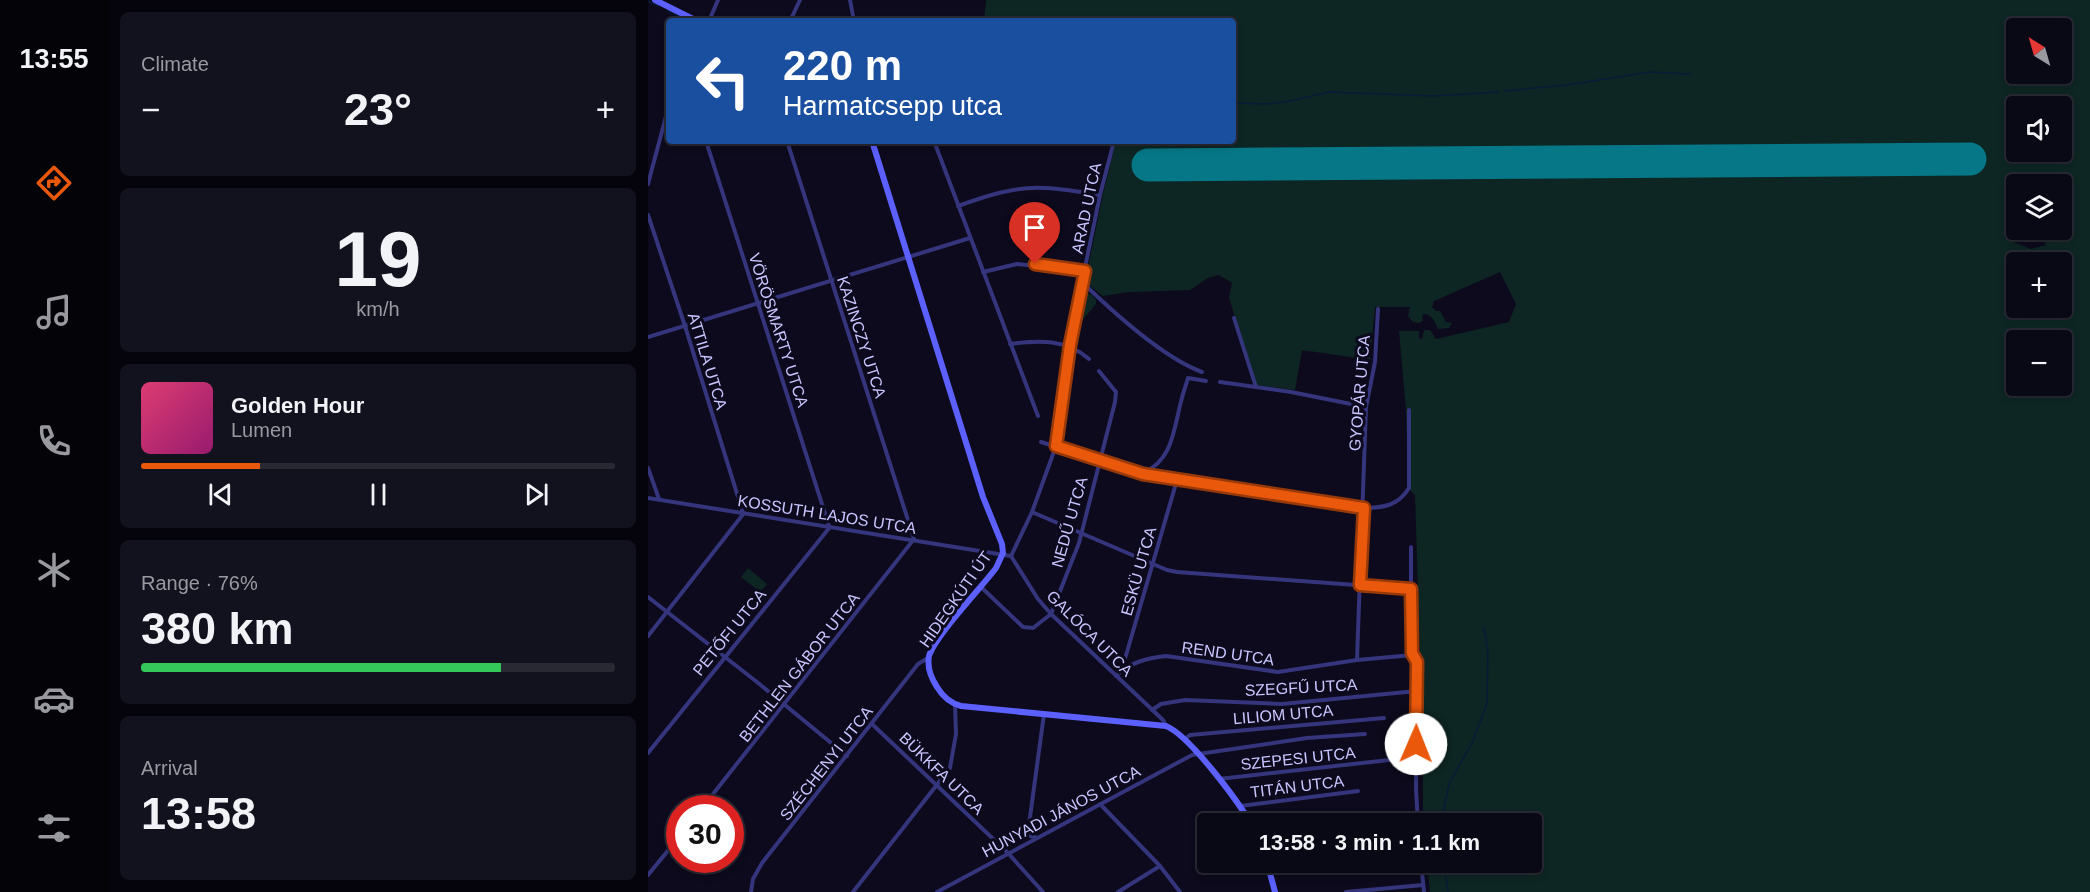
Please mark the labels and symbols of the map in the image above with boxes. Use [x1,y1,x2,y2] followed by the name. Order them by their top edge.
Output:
[2006,18,2072,84] north arrow
[1069,161,1104,255] street label: ARAD UTCA
[1009,202,1060,264] pin
[746,251,812,410] street label: VÖRÖSMARTY UTCA
[834,274,889,400] street label: KAZINCZY UTCA
[685,311,730,412] street label: ATTILA UTCA
[1345,334,1373,452] street label: GYOPÁR UTCA
[1047,474,1091,569] street label: NEDŰ UTCA
[736,492,918,537] street label: KOSSUTH LAJOS UTCA
[1118,524,1159,617] street label: ESKÜ UTCA
[915,547,995,650] street label: HIDEGKÚTI ÚT
[689,585,769,679] street label: PETŐFI UTCA
[1043,586,1137,680] street label: GALÓCA UTCA
[735,589,863,745] street label: BETHLEN GÁBOR UTCA
[1181,639,1276,668] street label: REND UTCA
[1244,675,1358,699] street label: SZEGFŰ UTCA
[776,702,876,824] street label: SZÉCHENYI UTCA
[1232,702,1334,727] street label: LILIOM UTCA
[1384,712,1448,776] position arrow
[896,729,987,818] street label: BÜKKFA UTCA
[1240,744,1357,773] street label: SZEPESI UTCA
[979,761,1143,860] street label: HUNYADI JÁNOS UTCA
[1249,771,1345,801] street label: TITÁN UTCA
[666,795,744,873] speed limit sign: 30

